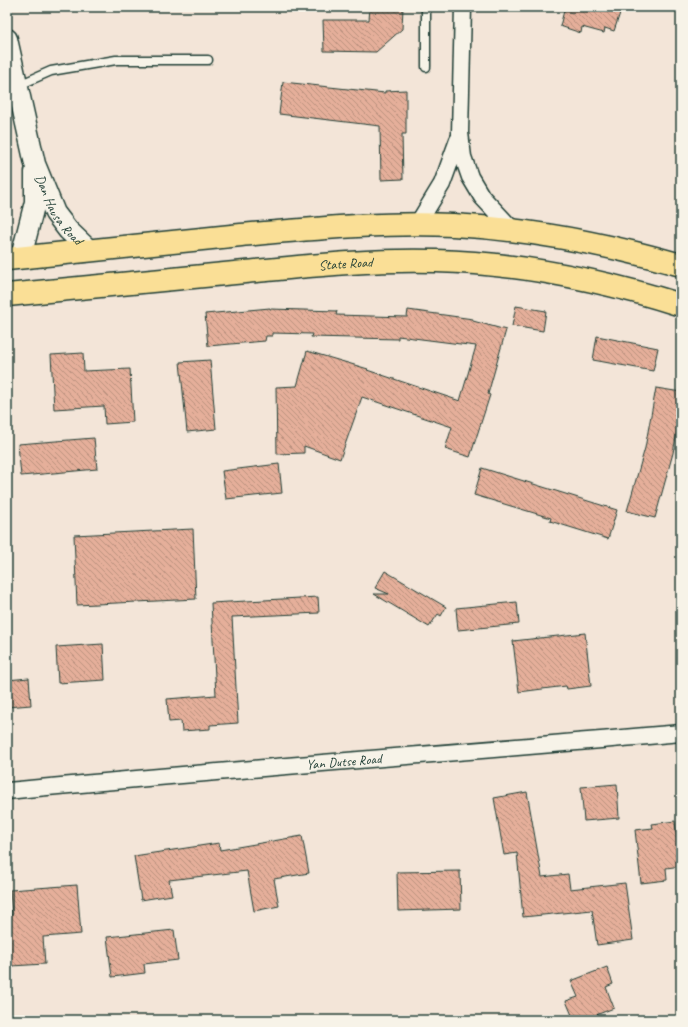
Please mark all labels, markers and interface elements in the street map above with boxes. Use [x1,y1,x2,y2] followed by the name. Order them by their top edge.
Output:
[31,172,88,250] street label: Dan Hausa Road
[318,254,375,274] street label: State Road
[305,750,385,773] street label: Yan Dutse Road

